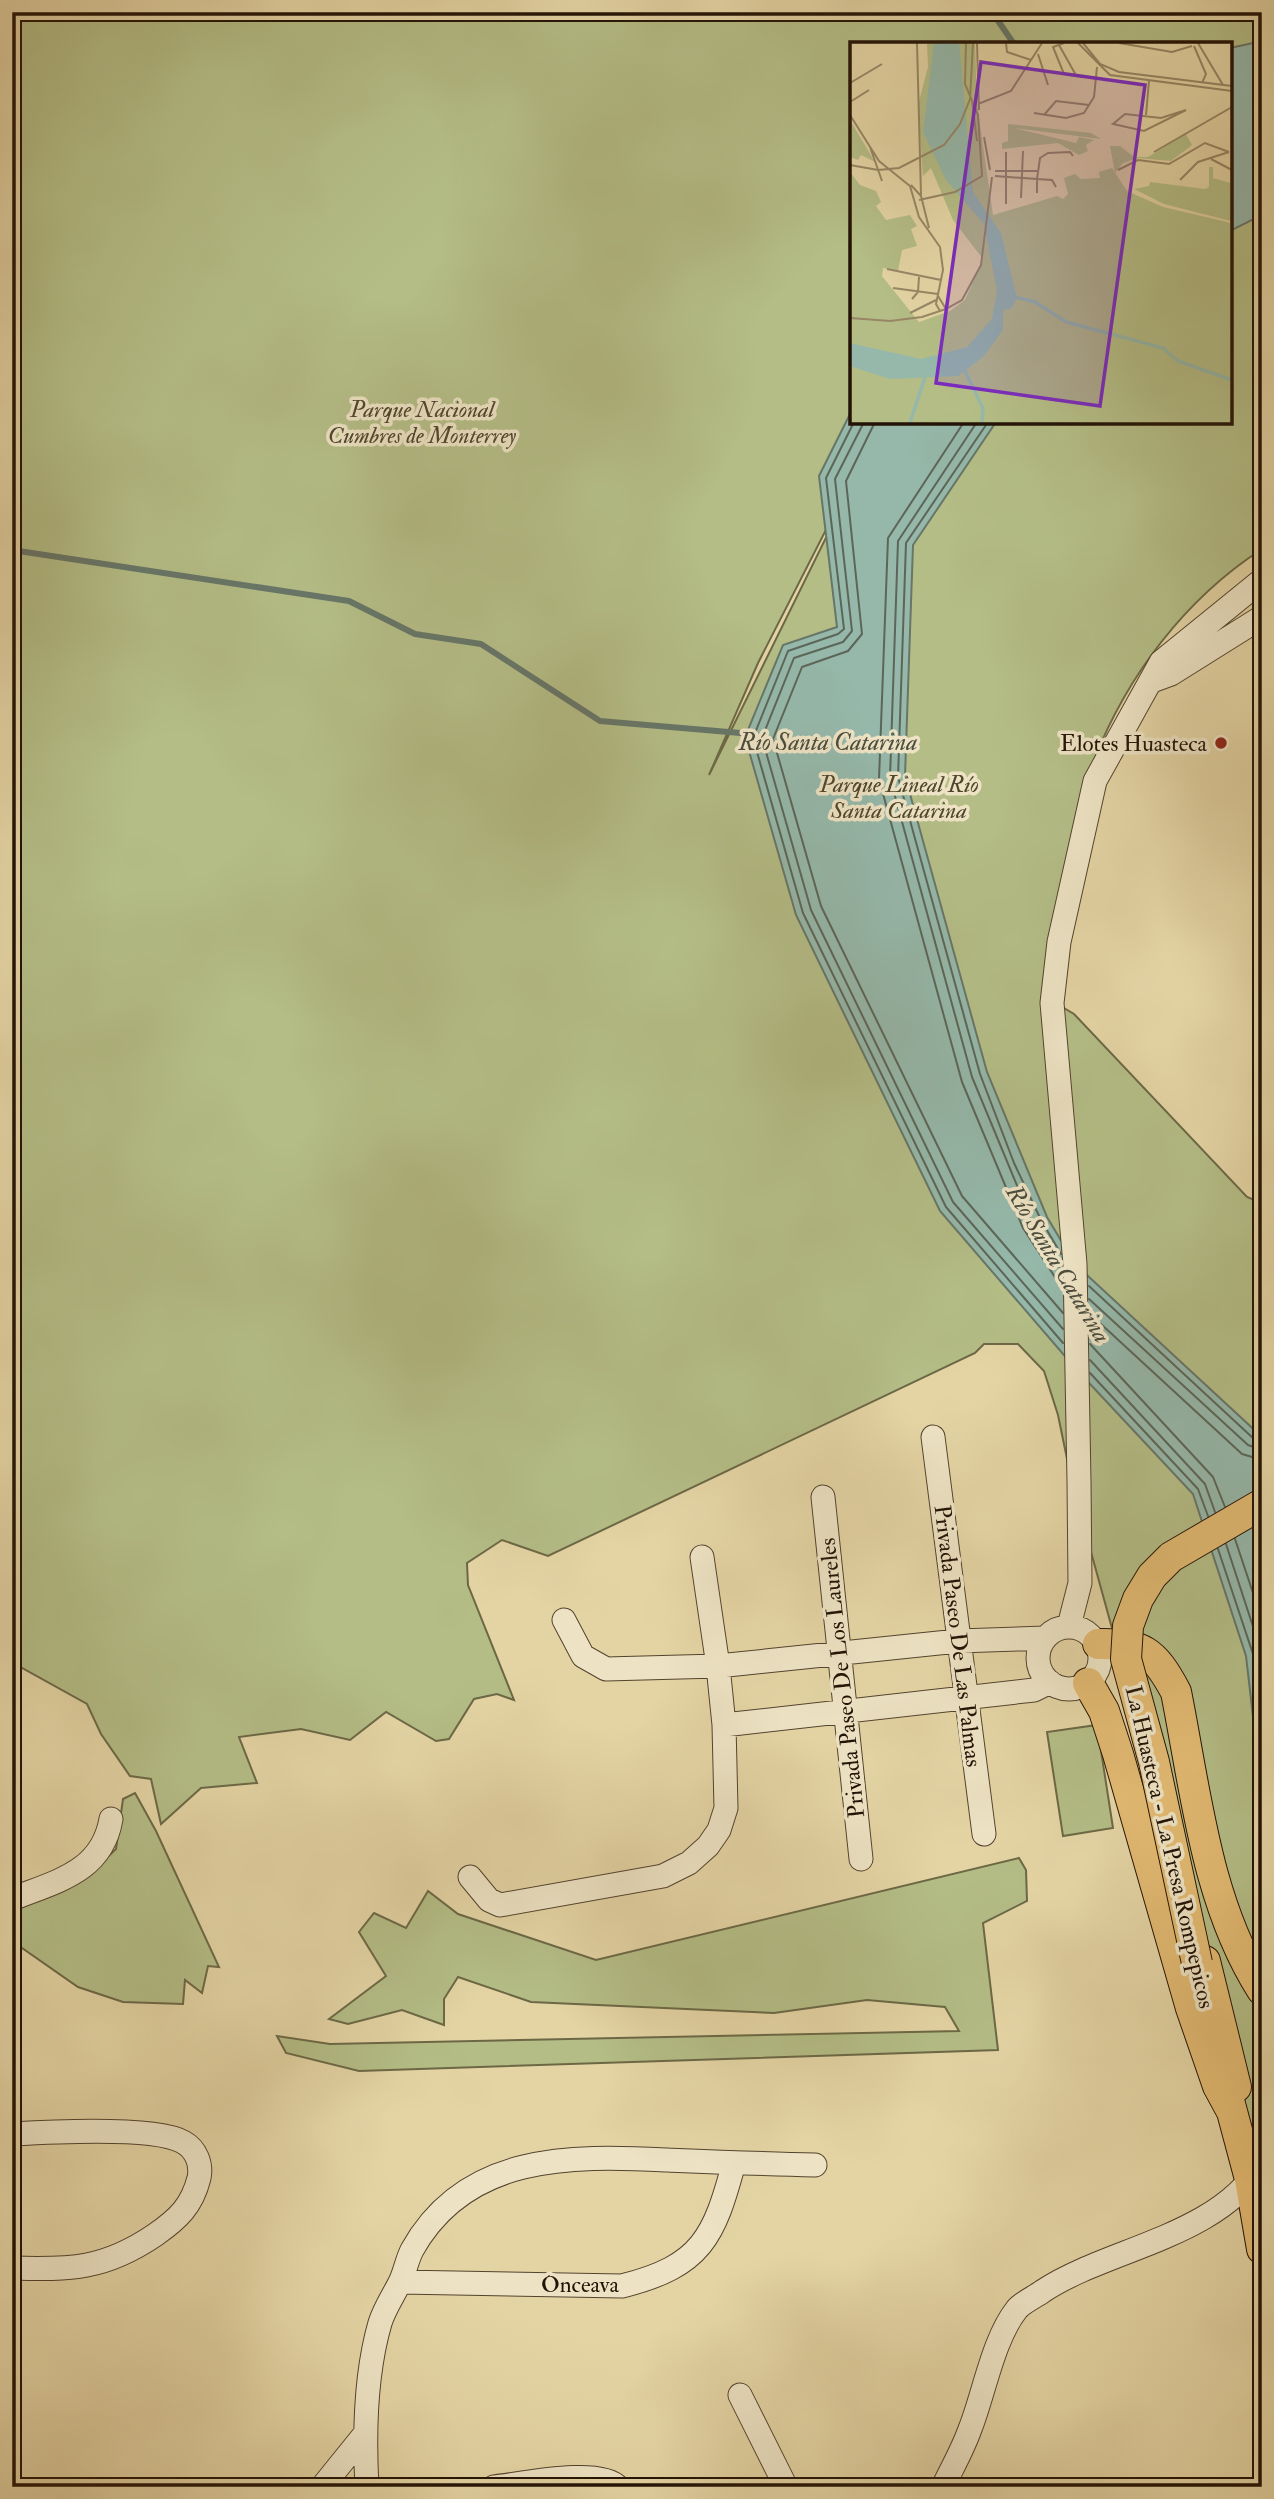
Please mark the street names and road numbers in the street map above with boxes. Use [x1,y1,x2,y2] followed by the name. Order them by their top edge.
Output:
[928,1503,988,1769] street label: Privada Paseo De Las Palmas
[813,1536,871,1820] street label: Privada Paseo De Los Laureles
[1118,1683,1221,2012] street label: La Huasteca - La Presa Rompepicos
[541,2270,619,2299] street label: Onceava

